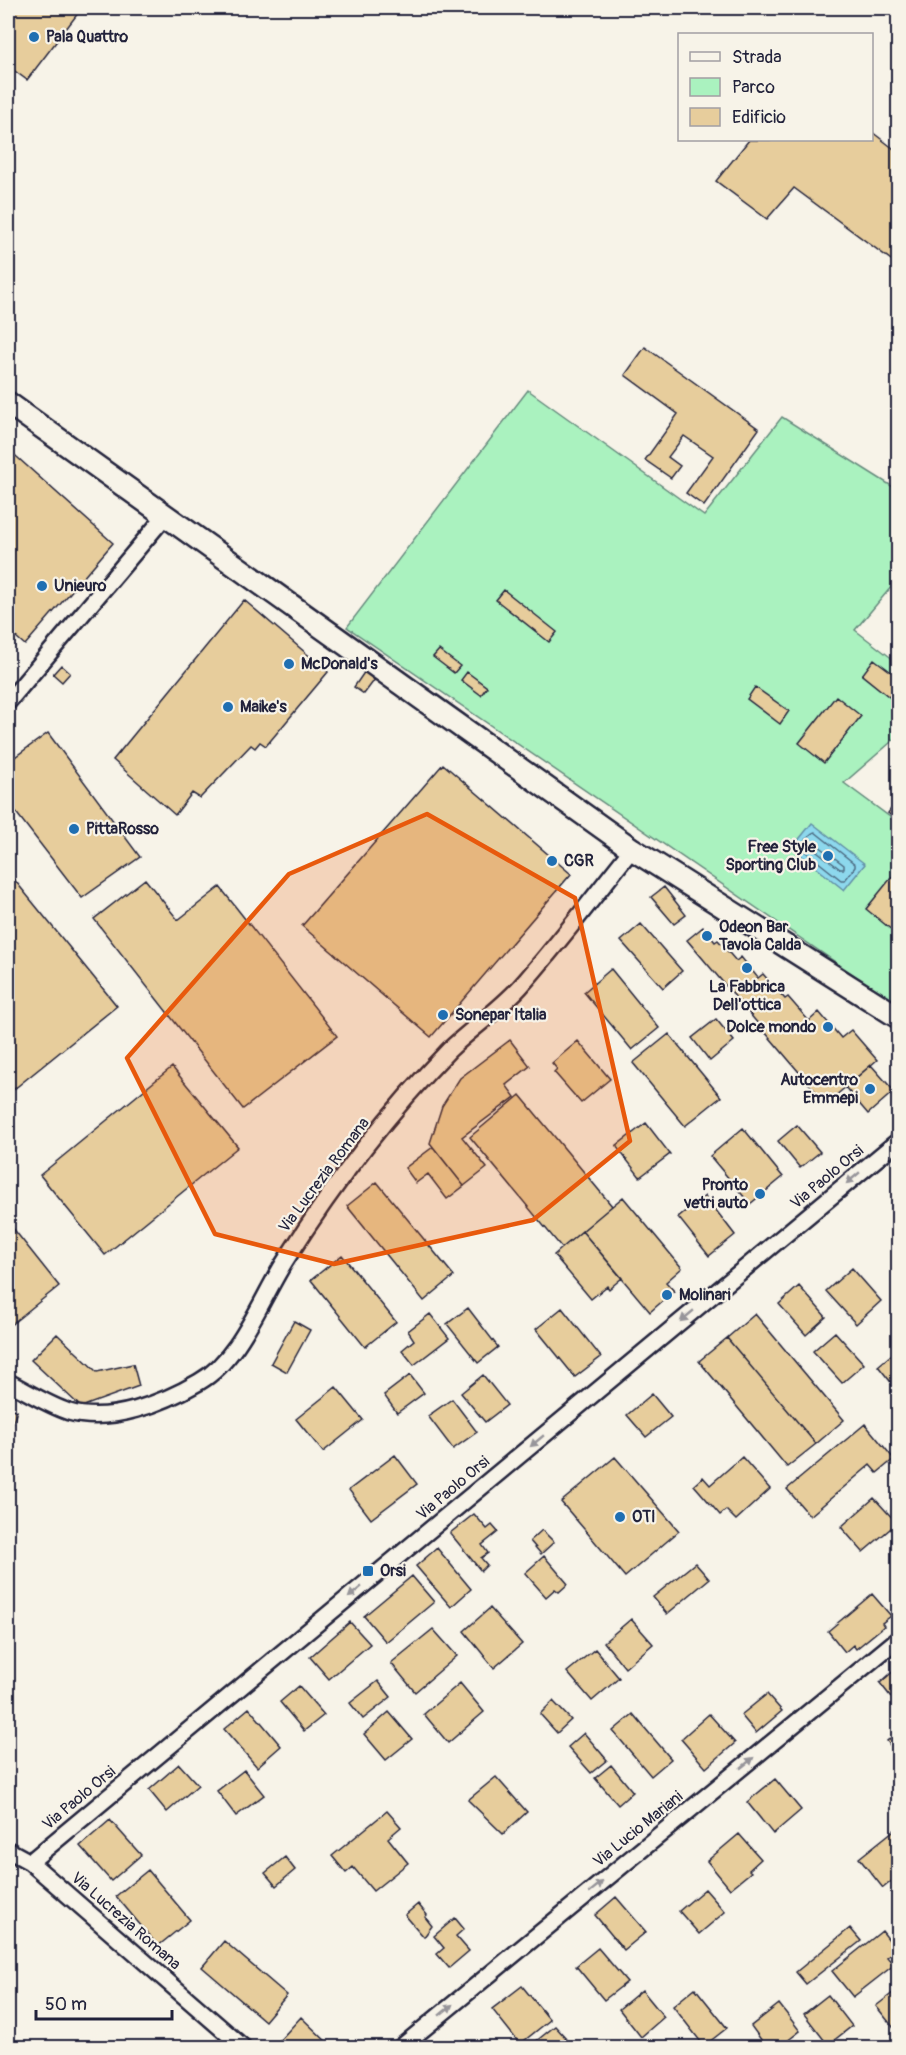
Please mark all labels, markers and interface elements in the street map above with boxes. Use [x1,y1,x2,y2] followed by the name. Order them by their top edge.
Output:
[46,27,128,47] place label: Pala Quattro
[27,30,41,44] marker: Pala Quattro
[678,33,873,141] legend
[732,46,782,69] text: Strada
[732,76,775,99] text: Parco
[732,106,786,129] text: Edificio
[54,576,107,596] place label: Unieuro
[35,579,49,593] marker: Unieuro
[301,654,378,674] place label: McDonald's
[282,657,296,671] marker: McDonald's
[240,697,288,717] place label: Maike's
[221,700,235,714] marker: Maike's
[86,819,159,839] place label: PittaRosso
[67,822,81,836] marker: PittaRosso
[726,837,817,875] place label: Free Style Sporting Club
[821,849,835,863] marker: Free Style Sporting Club
[564,851,594,871] place label: CGR
[545,854,559,868] marker: CGR
[718,917,802,955] place label: Odeon Bar Tavola Calda
[700,929,714,943] marker: Odeon Bar Tavola Calda
[740,961,754,975] marker: La Fabbrica Dell'ottica
[709,977,786,1015] place label: La Fabbrica Dell'ottica
[455,1005,547,1025] place label: Sonepar Italia
[436,1008,450,1022] marker: Sonepar Italia
[726,1017,816,1037] place label: Dolce mondo
[821,1020,835,1034] marker: Dolce mondo
[780,1070,858,1108] place label: Autocentro Emmepi
[863,1082,877,1096] marker: Autocentro Emmepi
[274,1113,374,1237] street label: Via Lucrezia Romana
[786,1141,868,1213] street label: Via Paolo Orsi
[846,1172,861,1184] one-way arrow
[683,1175,748,1213] place label: Pronto vetri auto
[753,1187,767,1201] marker: Pronto vetri auto
[679,1285,731,1305] place label: Molinari
[660,1288,674,1302] marker: Molinari
[679,1310,695,1323] one-way arrow
[530,1434,545,1447] one-way arrow
[412,1452,494,1524] street label: Via Paolo Orsi
[632,1507,656,1527] place label: OTI
[613,1510,627,1524] marker: OTI
[380,1561,406,1581] place label: Orsi
[361,1564,375,1578] marker: Orsi
[347,1586,363,1599] one-way arrow
[739,1757,754,1770] one-way arrow
[38,1762,120,1834] street label: Via Paolo Orsi
[589,1787,687,1871] street label: Via Lucio Mariani
[67,1868,185,1974] street label: Via Lucrezia Romana
[589,1881,604,1893] one-way arrow
[36,1983,172,2021] scale bar
[45,1993,87,2016] text: 50 m
[438,2004,454,2017] one-way arrow

